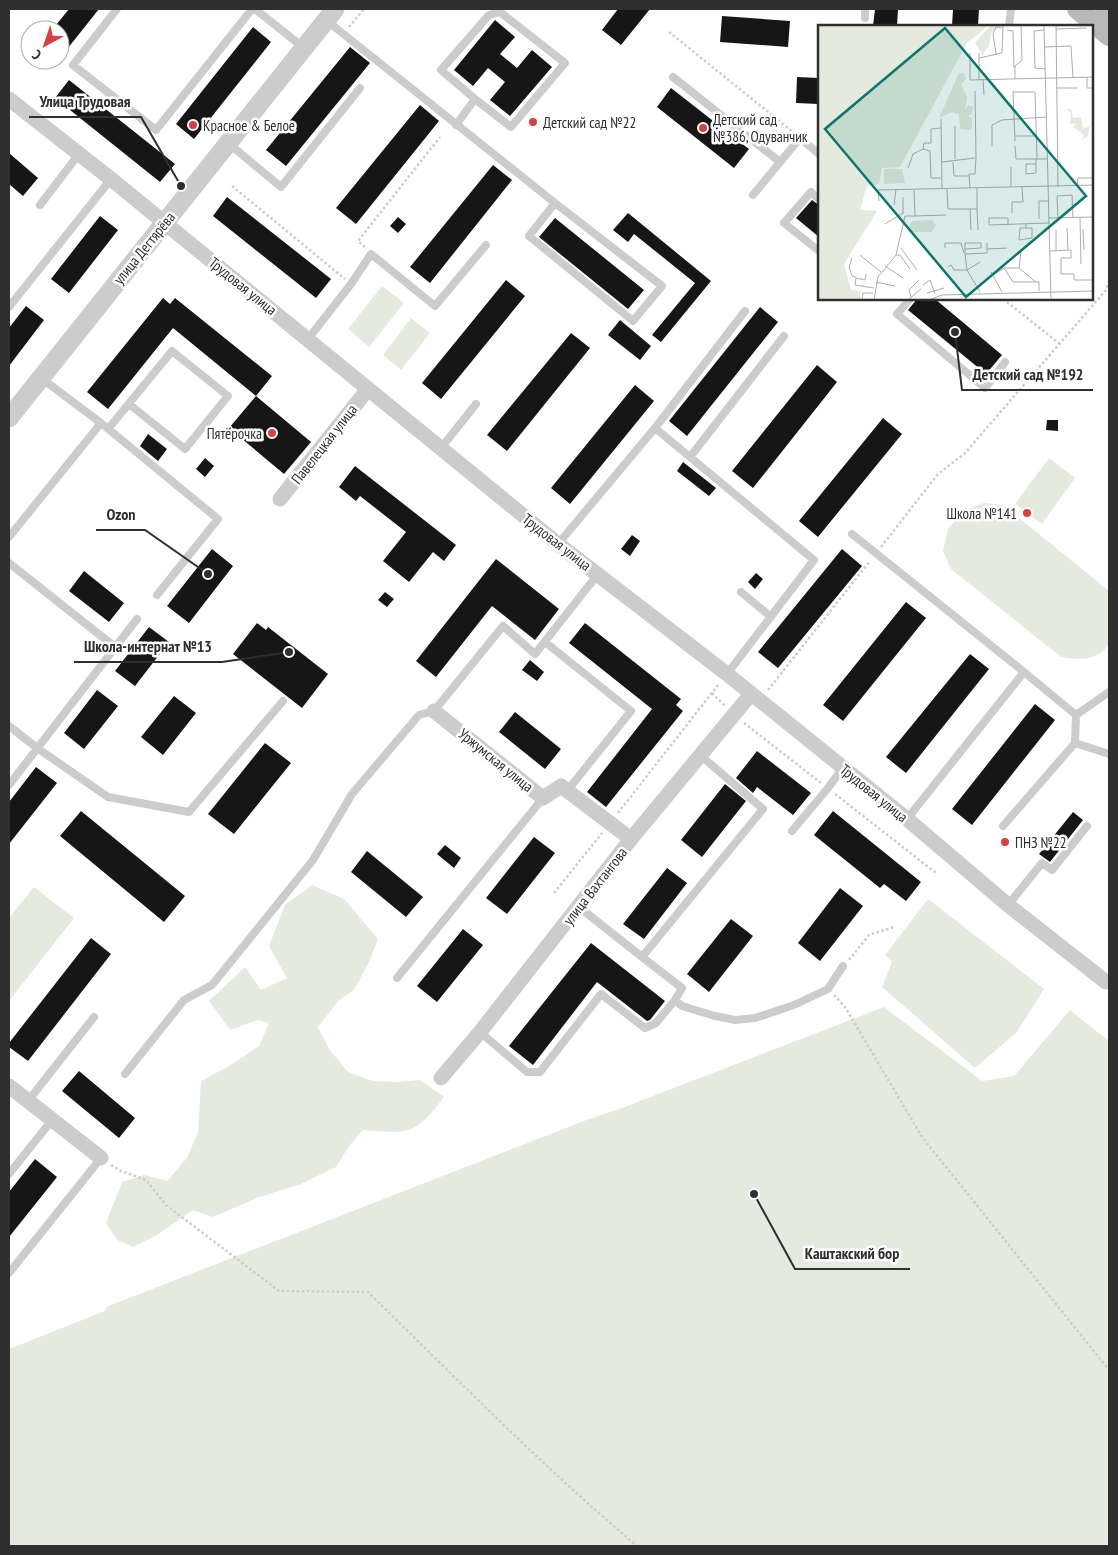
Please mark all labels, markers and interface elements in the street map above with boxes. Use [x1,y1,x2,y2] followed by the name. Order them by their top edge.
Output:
[20,20,70,70] north arrow
[818,25,1093,300] inset map
[28,46,45,64] text: С
[29,86,141,117] callout: Улица Трудовая
[38,91,131,111] text: Улица Трудовая
[713,110,808,146] place label: Детский сад №386, Одуванчик
[543,113,636,132] place label: Детский сад №22
[203,116,295,135] place label: Красное & Белое
[527,116,539,128] marker: Детский сад №22
[187,119,199,131] marker: Красное & Белое
[697,122,709,134] marker: Детский сад №386, Одуванчик
[109,208,179,288] street label: улица Дегтярёва
[205,253,281,319] street label: Трудовая улица
[962,359,1093,390] callout: Детский сад №192
[973,364,1083,384] text: Детский сад №192
[287,400,361,488] street label: Павелецкая улица
[207,424,262,443] place label: Пятёрочка
[266,427,278,439] marker: Пятёрочка
[96,499,145,530] callout: Ozon
[107,504,135,524] text: Ozon
[946,504,1017,523] place label: Школа №141
[1021,507,1033,519] marker: Школа №141
[519,509,595,575] street label: Трудовая улица
[74,631,222,662] callout: Школа-интернат №13
[84,636,212,656] text: Школа-интернат №13
[455,724,537,796] street label: Уржумская улица
[836,760,912,826] street label: Трудовая улица
[1015,833,1067,852] place label: ПНЗ №22
[999,836,1011,848] marker: ПНЗ №22
[559,843,631,929] street label: улица Вахтангова
[795,1238,910,1269] callout: Каштакский бор
[805,1243,899,1263] text: Каштакский бор

